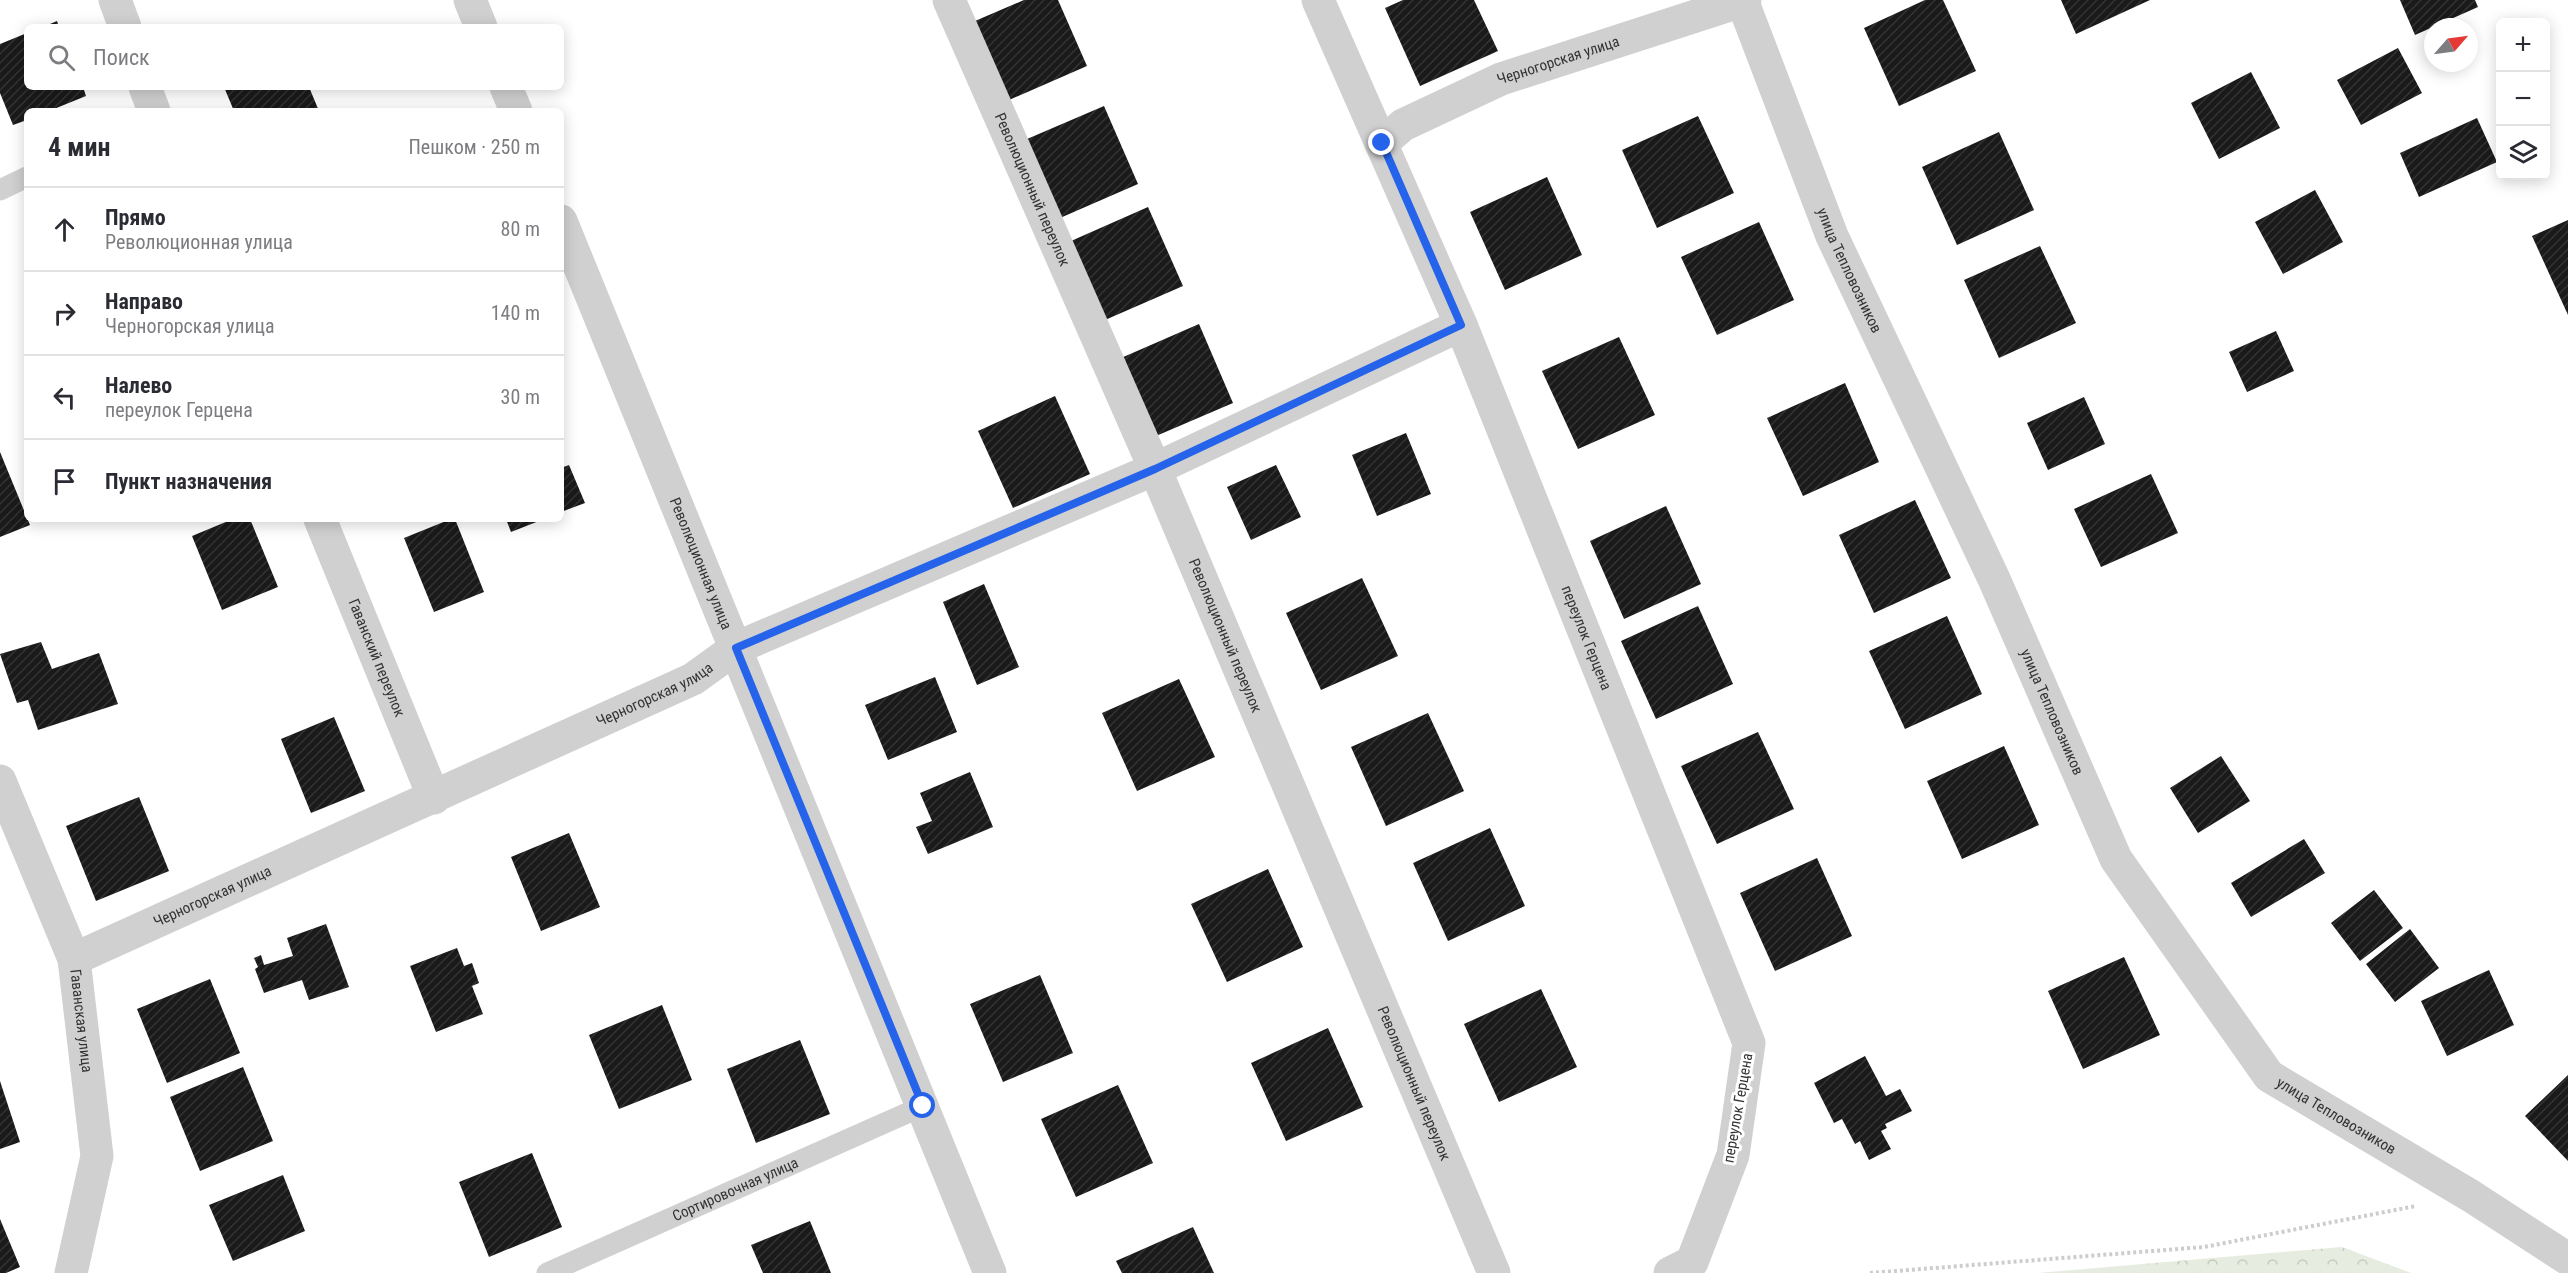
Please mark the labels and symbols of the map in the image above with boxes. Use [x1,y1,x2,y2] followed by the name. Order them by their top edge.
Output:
[2424,18,2478,72] north arrow
[1495,32,1622,89] street label: Черногорская улица
[991,110,1074,269] street label: Революционный переулок
[1368,129,1394,155] route end
[1813,205,1886,336] street label: улица Тепловозников
[666,495,736,632] street label: Революционная улица
[1185,556,1266,715] street label: Революционный переулок
[1557,583,1615,693] street label: переулок Герцена
[345,596,409,719] street label: Гаванский переулок
[2017,646,2087,778] street label: улица Тепловозников
[594,659,716,731] street label: Черногорская улица
[151,862,274,931] street label: Черногорская улица
[66,968,96,1073] street label: Гаванская улица
[1374,1004,1454,1163] street label: Революционный переулок
[1720,1052,1756,1164] street label: переулок Герцена
[2273,1074,2399,1158] street label: улица Тепловозников
[909,1092,935,1118] route start
[669,1154,801,1225] street label: Сортировочная улица

